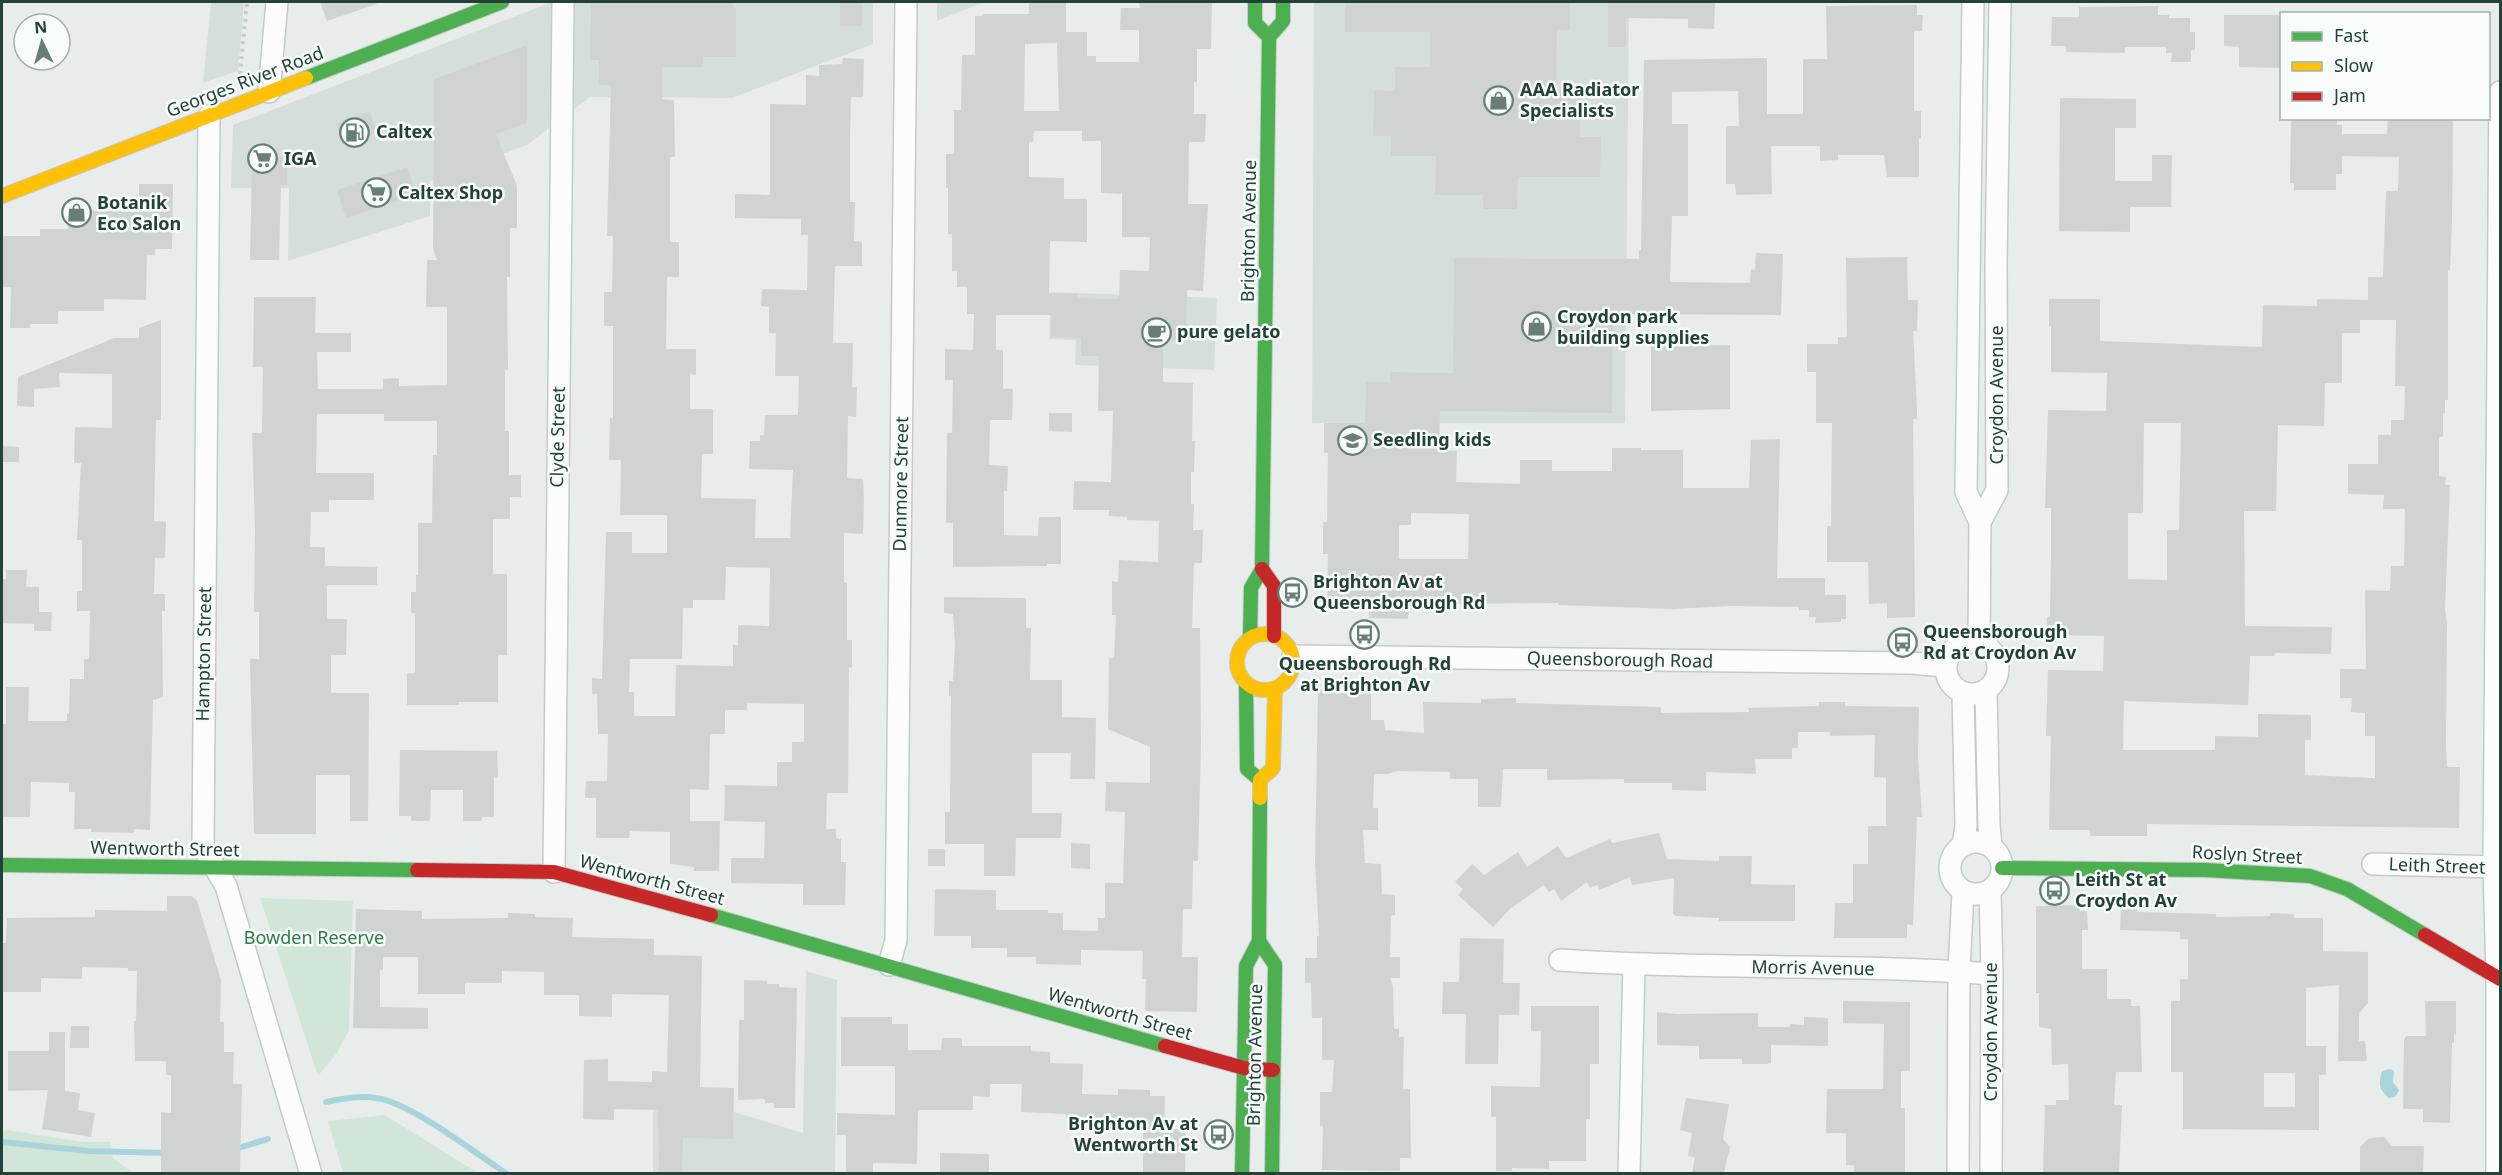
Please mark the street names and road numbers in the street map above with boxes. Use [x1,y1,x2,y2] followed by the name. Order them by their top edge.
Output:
[163,40,327,122] street label: Georges River Road
[1235,160,1261,302] street label: Brighton Avenue
[1984,325,2008,465] street label: Croydon Avenue
[544,386,570,488] street label: Clyde Street
[887,416,913,552] street label: Dunmore Street
[190,586,216,722] street label: Hampton Street
[1527,645,1713,673] street label: Queensborough Road
[90,835,240,861] street label: Wentworth Street
[2191,839,2303,869] street label: Roslyn Street
[577,848,728,910] street label: Wentworth Street
[2388,851,2486,879] street label: Leith Street
[1751,954,1875,980] street label: Morris Avenue
[1978,962,2002,1102] street label: Croydon Avenue
[1045,981,1196,1045] street label: Wentworth Street
[1241,984,1267,1126] street label: Brighton Avenue

